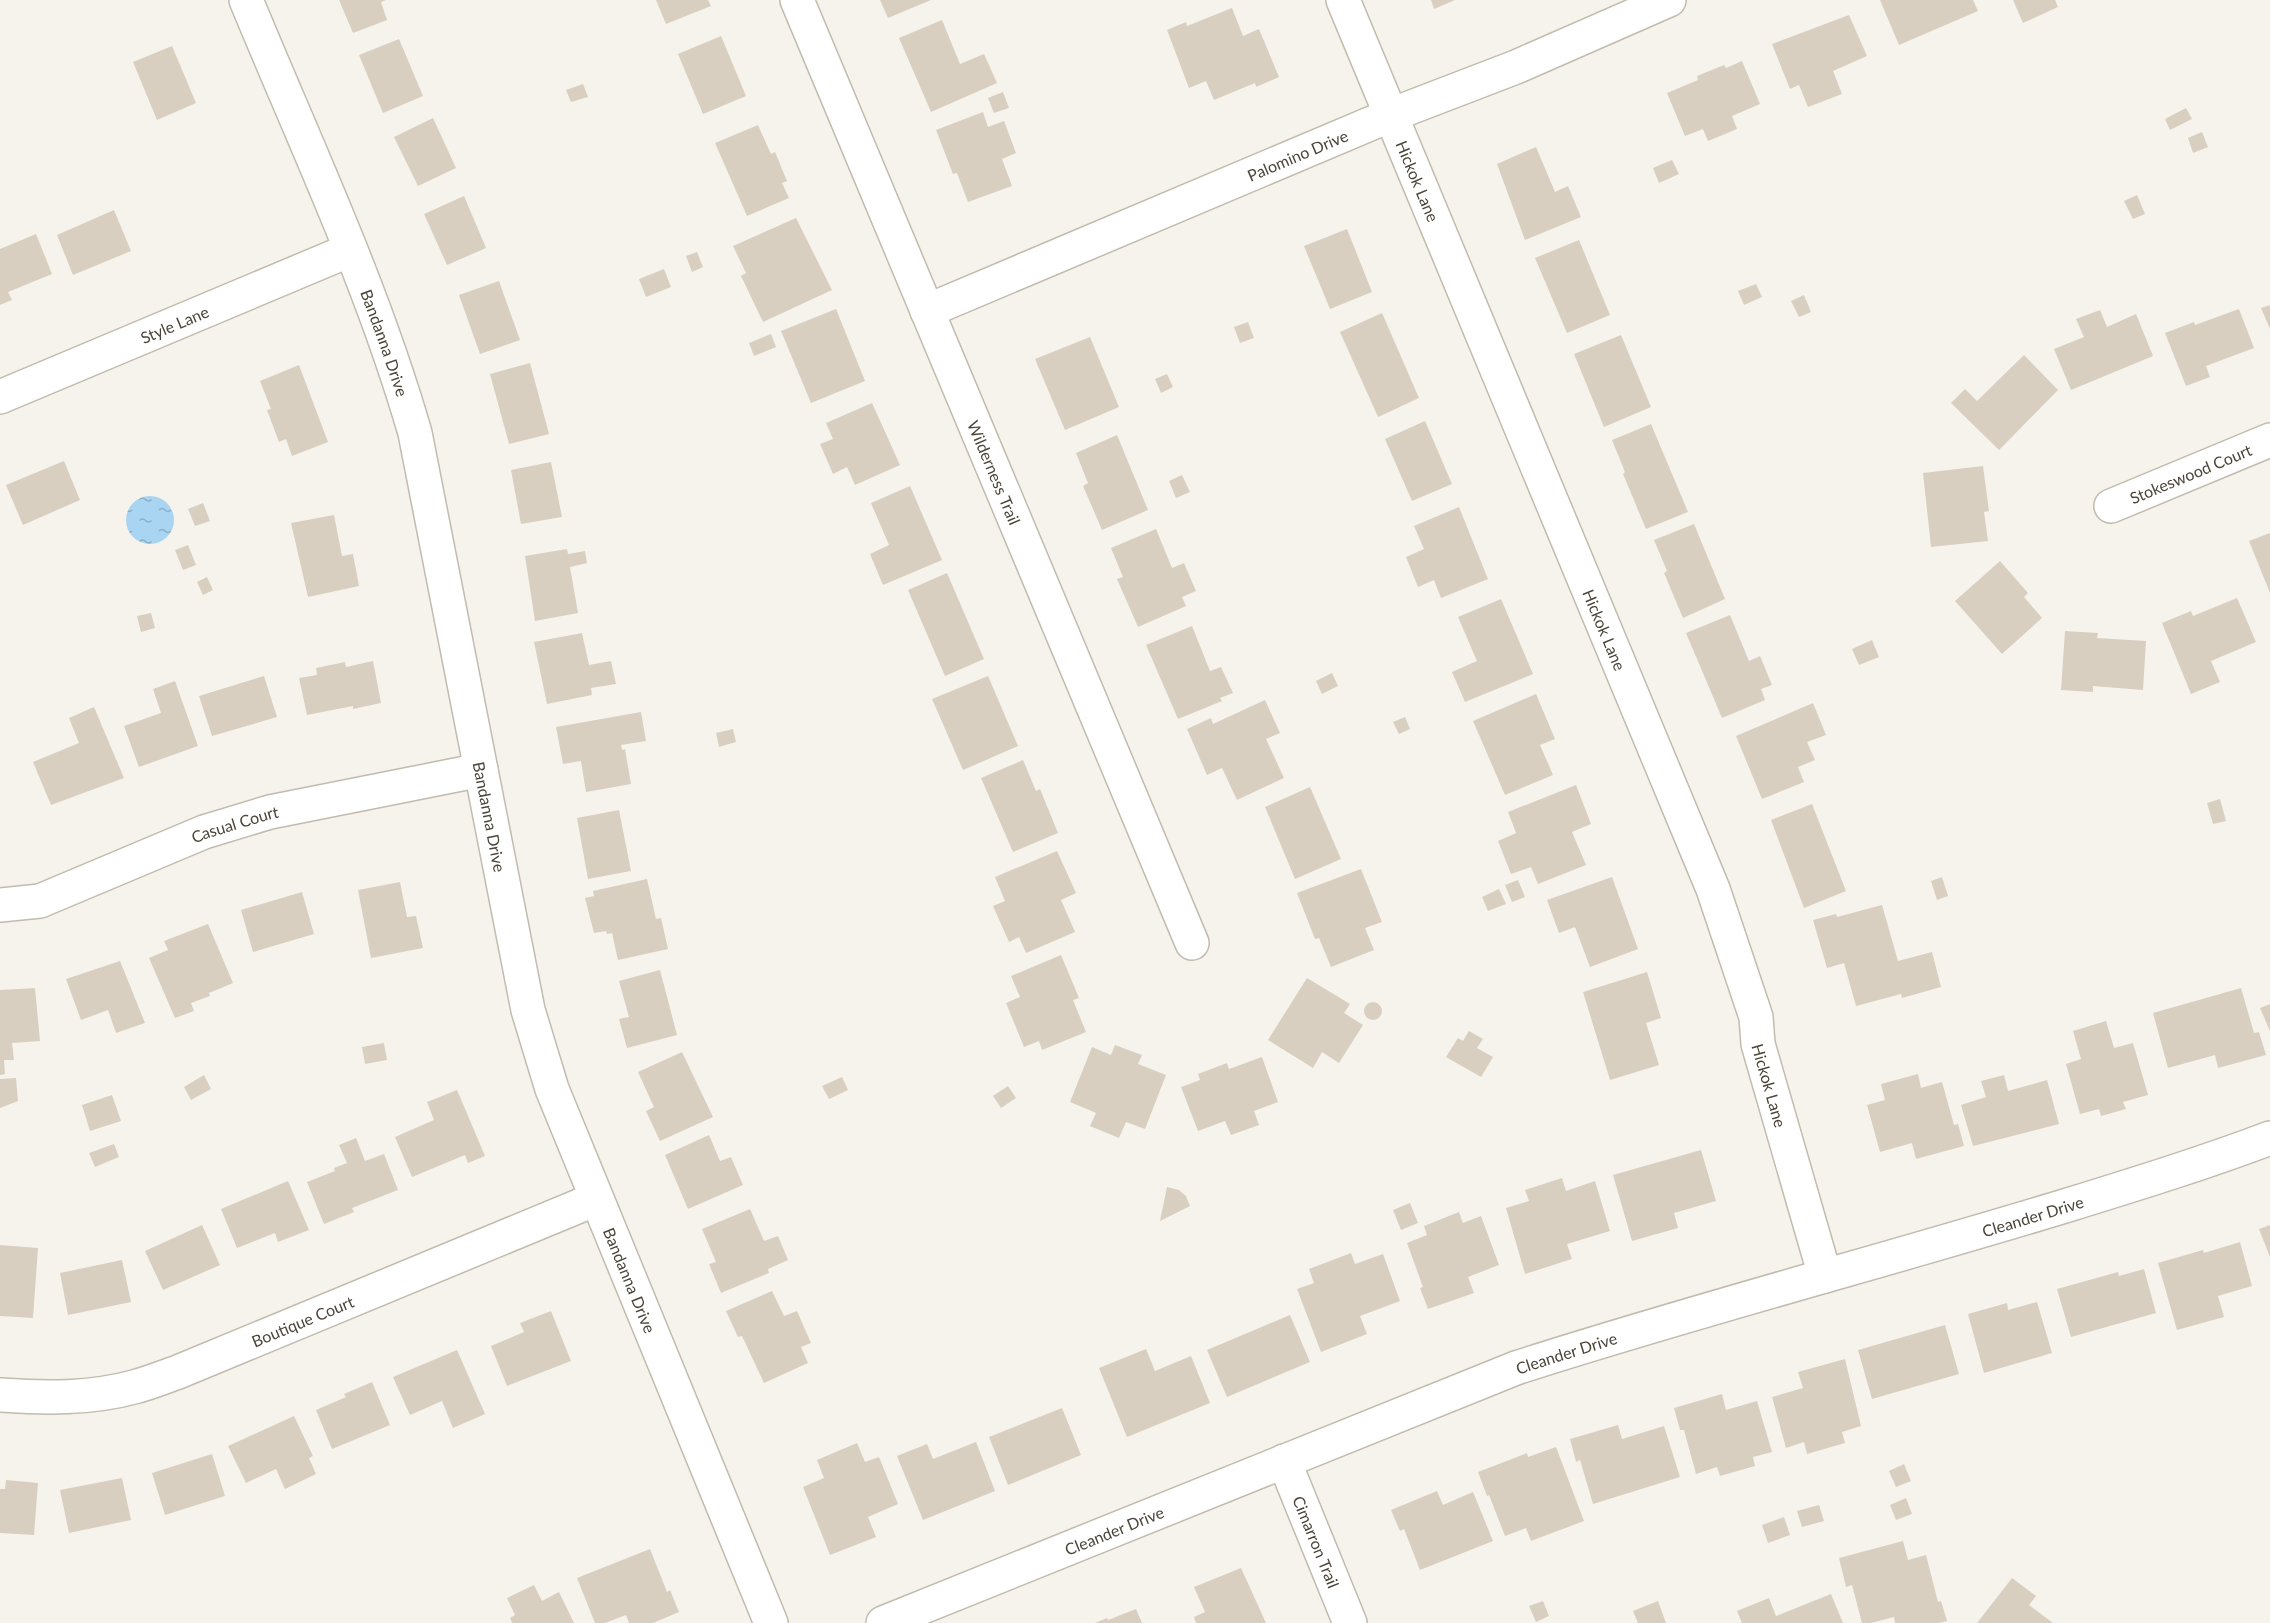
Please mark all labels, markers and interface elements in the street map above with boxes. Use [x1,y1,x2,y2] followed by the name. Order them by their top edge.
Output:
[1244,125,1351,184] street label: Palomino Drive
[1393,138,1444,224] street label: Hickok Lane
[358,286,413,399] street label: Bandanna Drive
[137,301,211,347] street label: Style Lane
[965,417,1025,527] street label: Wilderness Trail
[2127,439,2254,507] street label: Stokeswood Court
[1580,586,1630,673] street label: Hickok Lane
[470,760,510,873] street label: Bandanna Drive
[188,801,280,846] street label: Casual Court
[1749,1041,1791,1129] street label: Hickok Lane
[1980,1191,2086,1240] street label: Cleander Drive
[600,1224,660,1335] street label: Bandanna Drive
[249,1291,356,1350] street label: Boutique Court
[1513,1328,1619,1377] street label: Cleander Drive
[1290,1493,1344,1590] street label: Cimarron Trail
[1062,1502,1166,1558] street label: Cleander Drive

